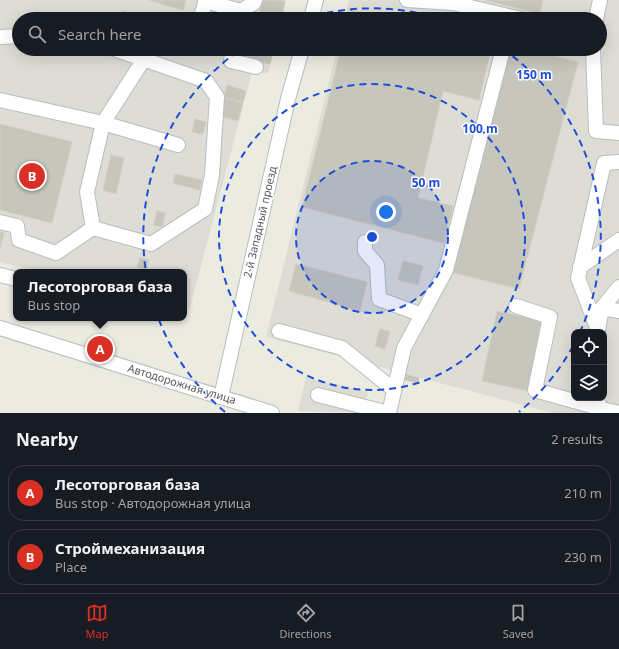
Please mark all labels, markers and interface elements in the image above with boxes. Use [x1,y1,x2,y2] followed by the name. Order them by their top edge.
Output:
[12,12,607,56] search box
[26,23,48,45] icon: search
[58,24,141,44] text: Search here
[516,66,552,83] text: 150 m
[462,120,498,137] text: 100 m
[19,161,45,191] pin: B
[239,164,280,279] street label: 2-й Западный проезд
[412,174,440,191] text: 50 m
[376,202,396,222] your location
[365,230,379,244] centre of rings
[13,269,187,321] popup
[27,276,173,296] text: Лесоторговая база
[27,296,80,314] text: Bus stop
[571,329,607,401] map controls
[571,329,607,365] button: locate
[87,334,113,364] pin: A
[126,360,238,407] street label: Автодорожная улица
[571,365,607,401] button: layers
[16,428,78,451] text: Nearby
[551,430,603,448] text: 2 results
[55,474,200,494] text: Лесоторговая база
[26,484,35,502] text: A
[564,484,602,502] text: 210 m
[55,494,251,512] text: Bus stop · Автодорожная улица
[55,538,205,558] text: Строймеханизация
[26,548,34,566] text: B
[564,548,602,566] text: 230 m
[55,558,87,576] text: Place
[86,602,108,641] tab: Map
[279,602,332,641] tab: Directions
[503,602,533,641] tab: Saved

